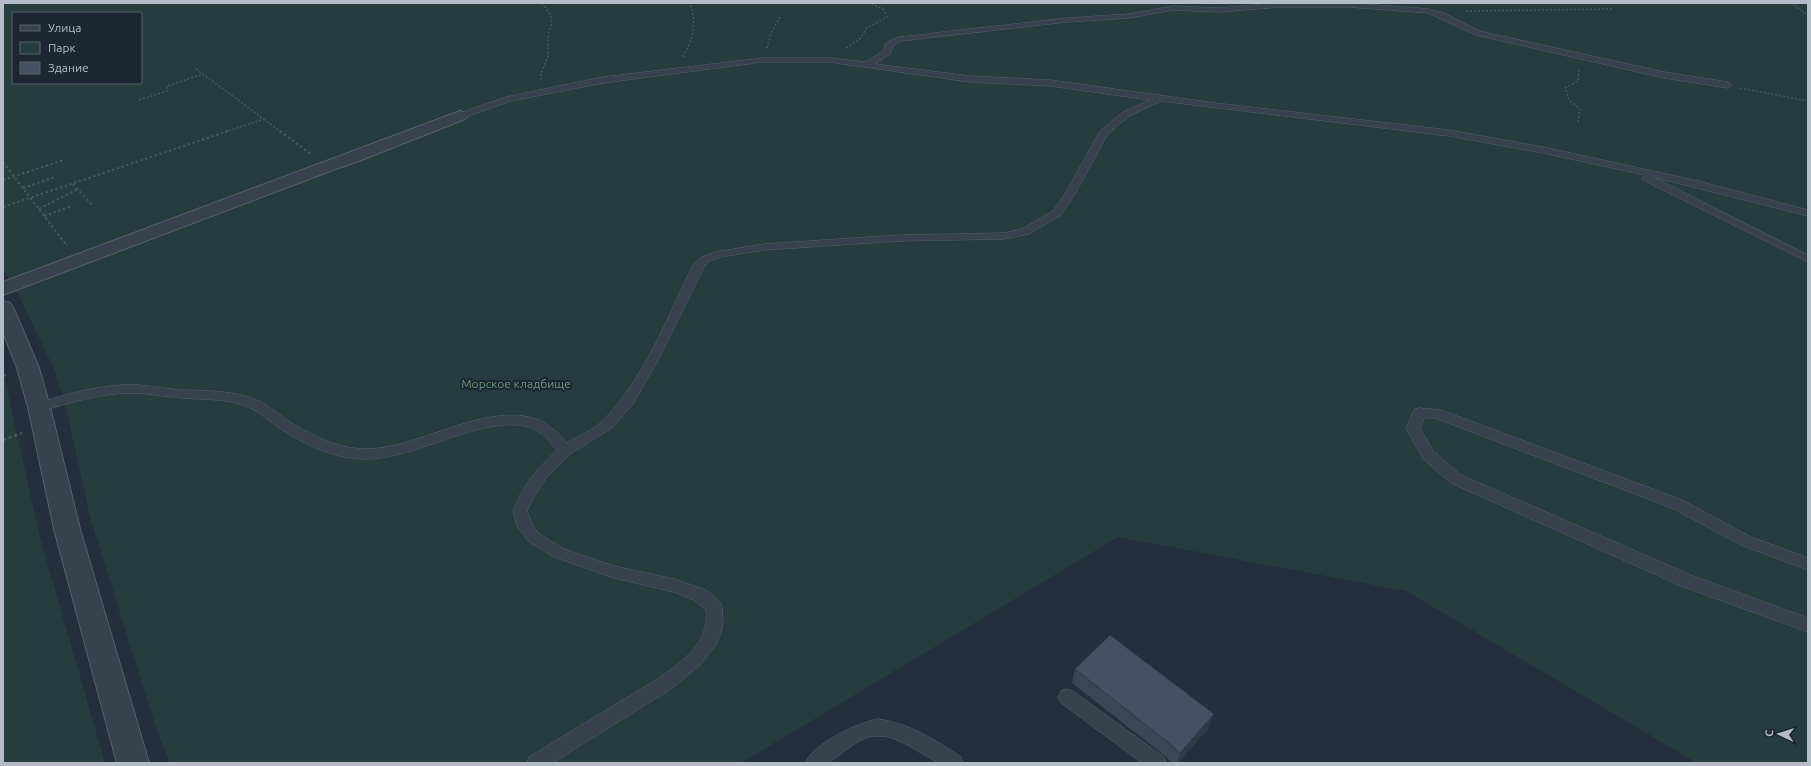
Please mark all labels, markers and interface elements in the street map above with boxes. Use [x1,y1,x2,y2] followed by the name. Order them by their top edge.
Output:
[12,12,142,84] legend
[48,21,81,34] text: Улица
[48,41,76,54] text: Парк
[48,61,89,74] text: Здание
[461,377,571,390] park label: Морское кладбище
[1759,714,1799,754] north arrow
[1763,729,1775,737] text: С

